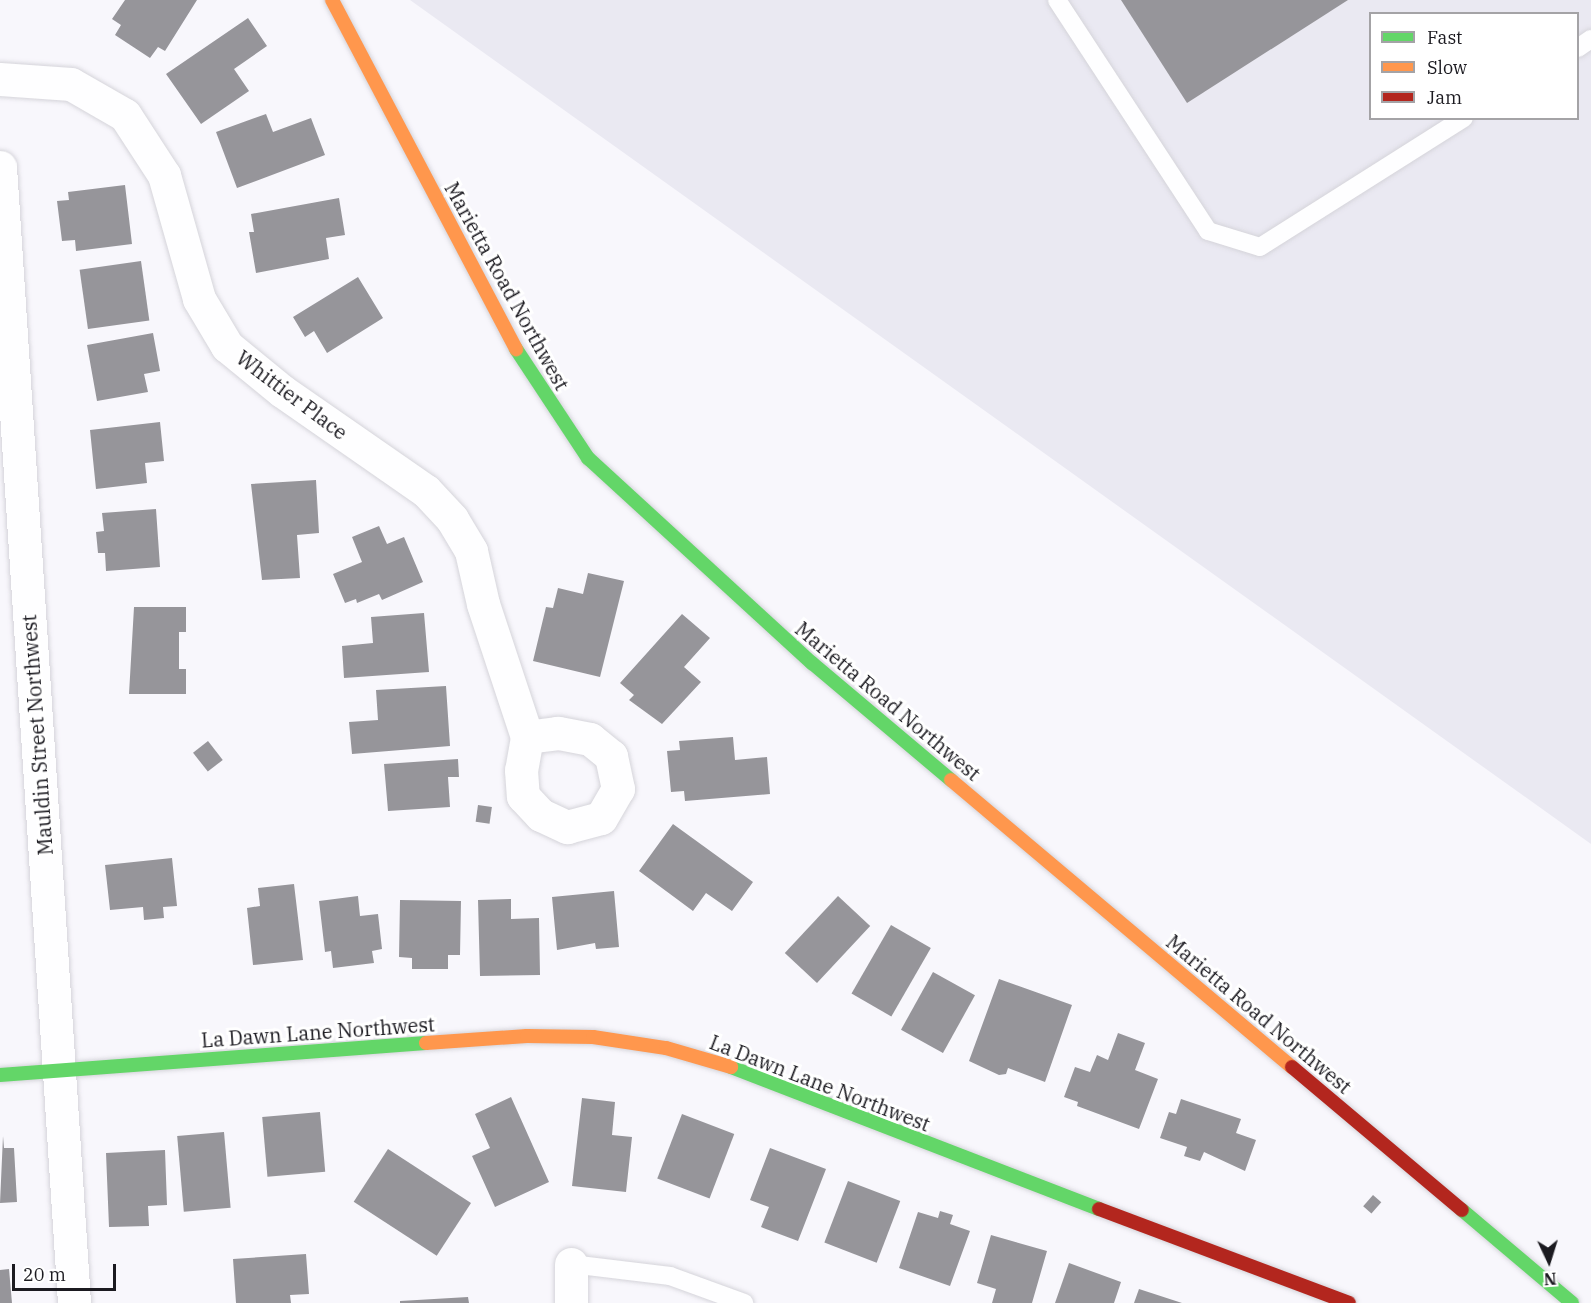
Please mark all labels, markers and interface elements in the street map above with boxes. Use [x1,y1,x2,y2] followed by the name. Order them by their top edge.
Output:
[1369,12,1579,120] legend
[1427,26,1462,49] text: Fast
[1427,56,1467,79] text: Slow
[1427,86,1462,109] text: Jam
[440,178,574,394] street label: Marietta Road Northwest
[232,345,352,445] street label: Whittier Place
[17,614,57,856] street label: Mauldin Street Northwest
[791,617,985,785] street label: Marietta Road Northwest
[1162,930,1356,1098] street label: Marietta Road Northwest
[200,1012,436,1052] street label: La Dawn Lane Northwest
[706,1030,934,1136] street label: La Dawn Lane Northwest
[1519,1231,1579,1291] north arrow
[15,1252,118,1290] scale bar
[23,1263,66,1286] text: 20 m
[1543,1269,1557,1289] text: N

